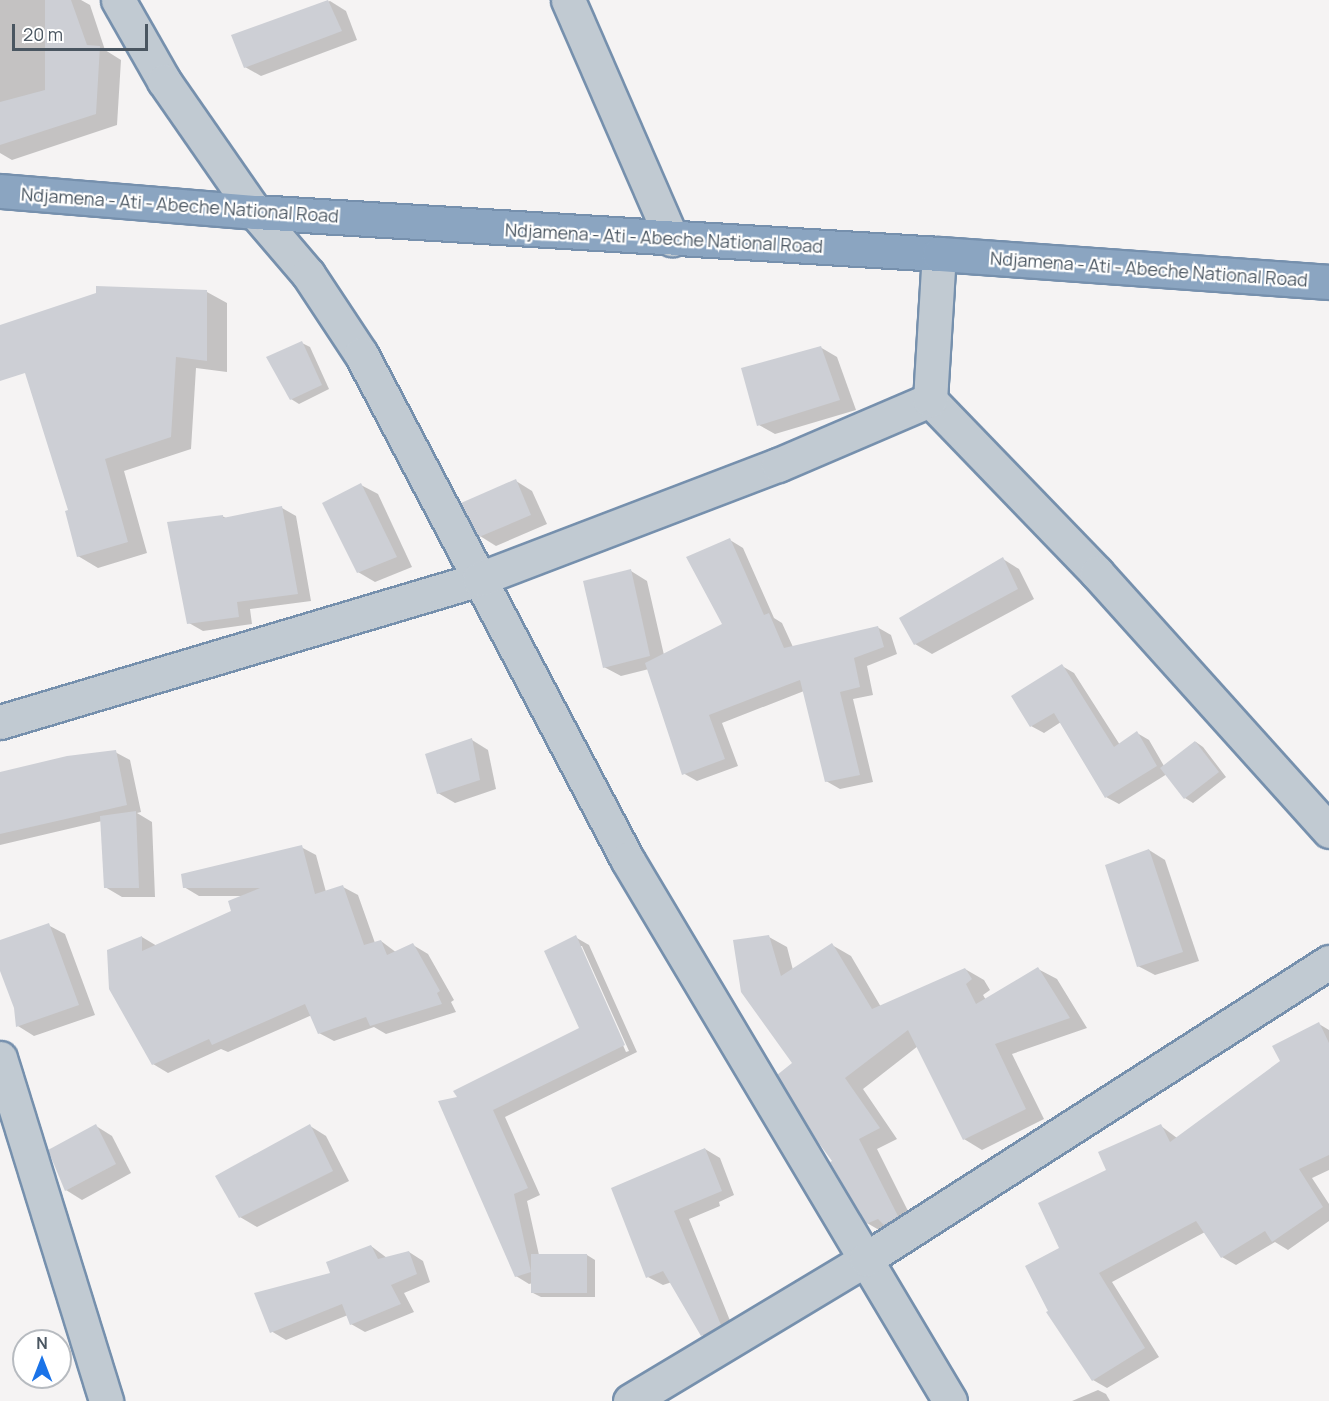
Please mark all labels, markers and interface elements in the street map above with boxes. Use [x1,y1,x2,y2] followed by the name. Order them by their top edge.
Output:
[15,12,152,50] scale bar
[23,22,63,46] text: 20 m
[20,183,340,227] street label: Ndjamena - Ati - Abeche National Road
[504,219,824,257] street label: Ndjamena - Ati - Abeche National Road
[989,247,1309,291] street label: Ndjamena - Ati - Abeche National Road
[12,1329,72,1389] north arrow
[36,1332,48,1354] text: N

